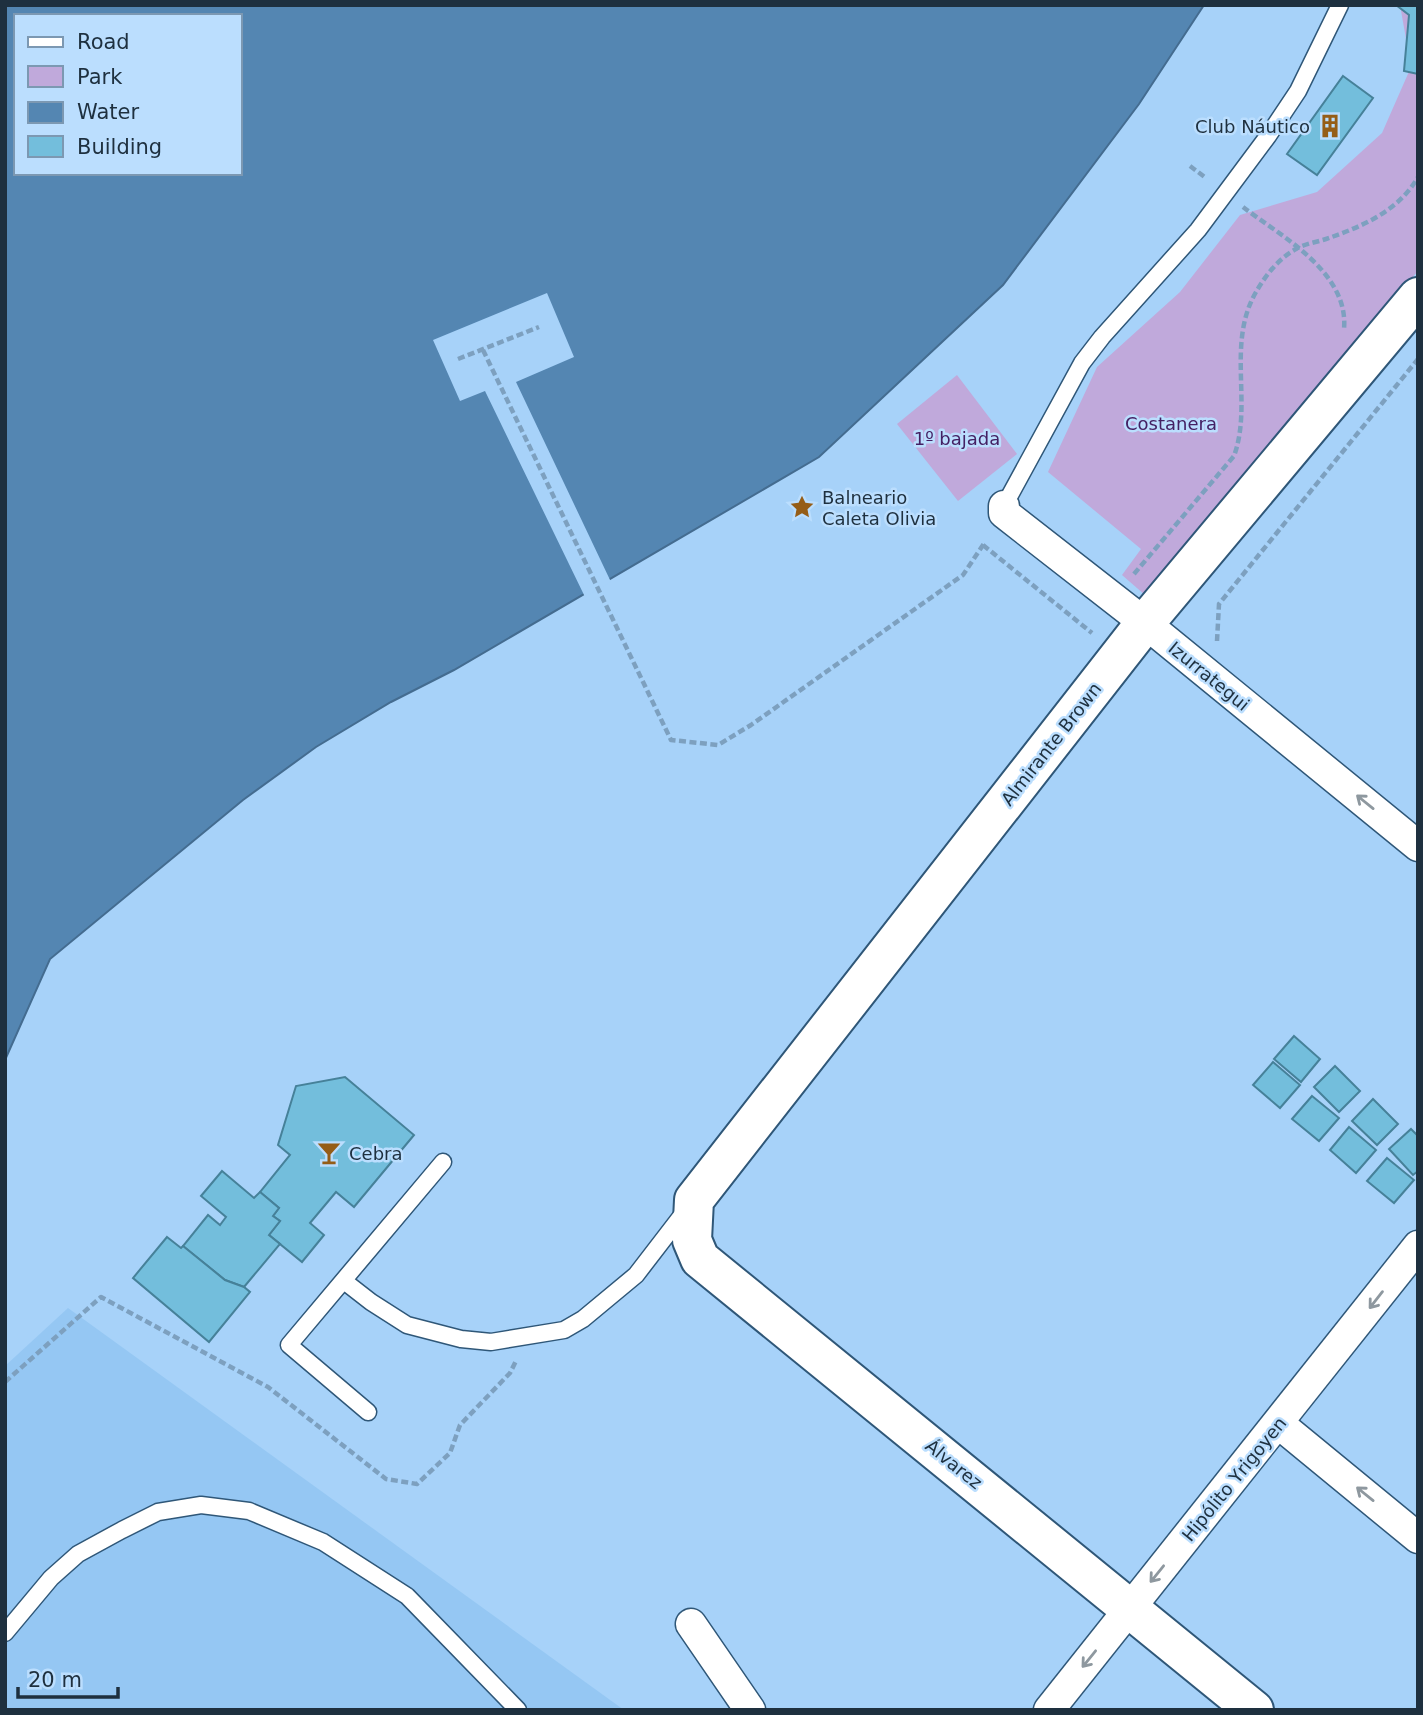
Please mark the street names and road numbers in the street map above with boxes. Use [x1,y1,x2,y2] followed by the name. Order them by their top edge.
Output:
[1164,637,1254,715] street label: Izurrategui
[997,678,1105,810] street label: Almirante Brown
[1177,1413,1291,1545] street label: Hipólito Yrigoyen
[922,1435,986,1493] street label: Álvarez

